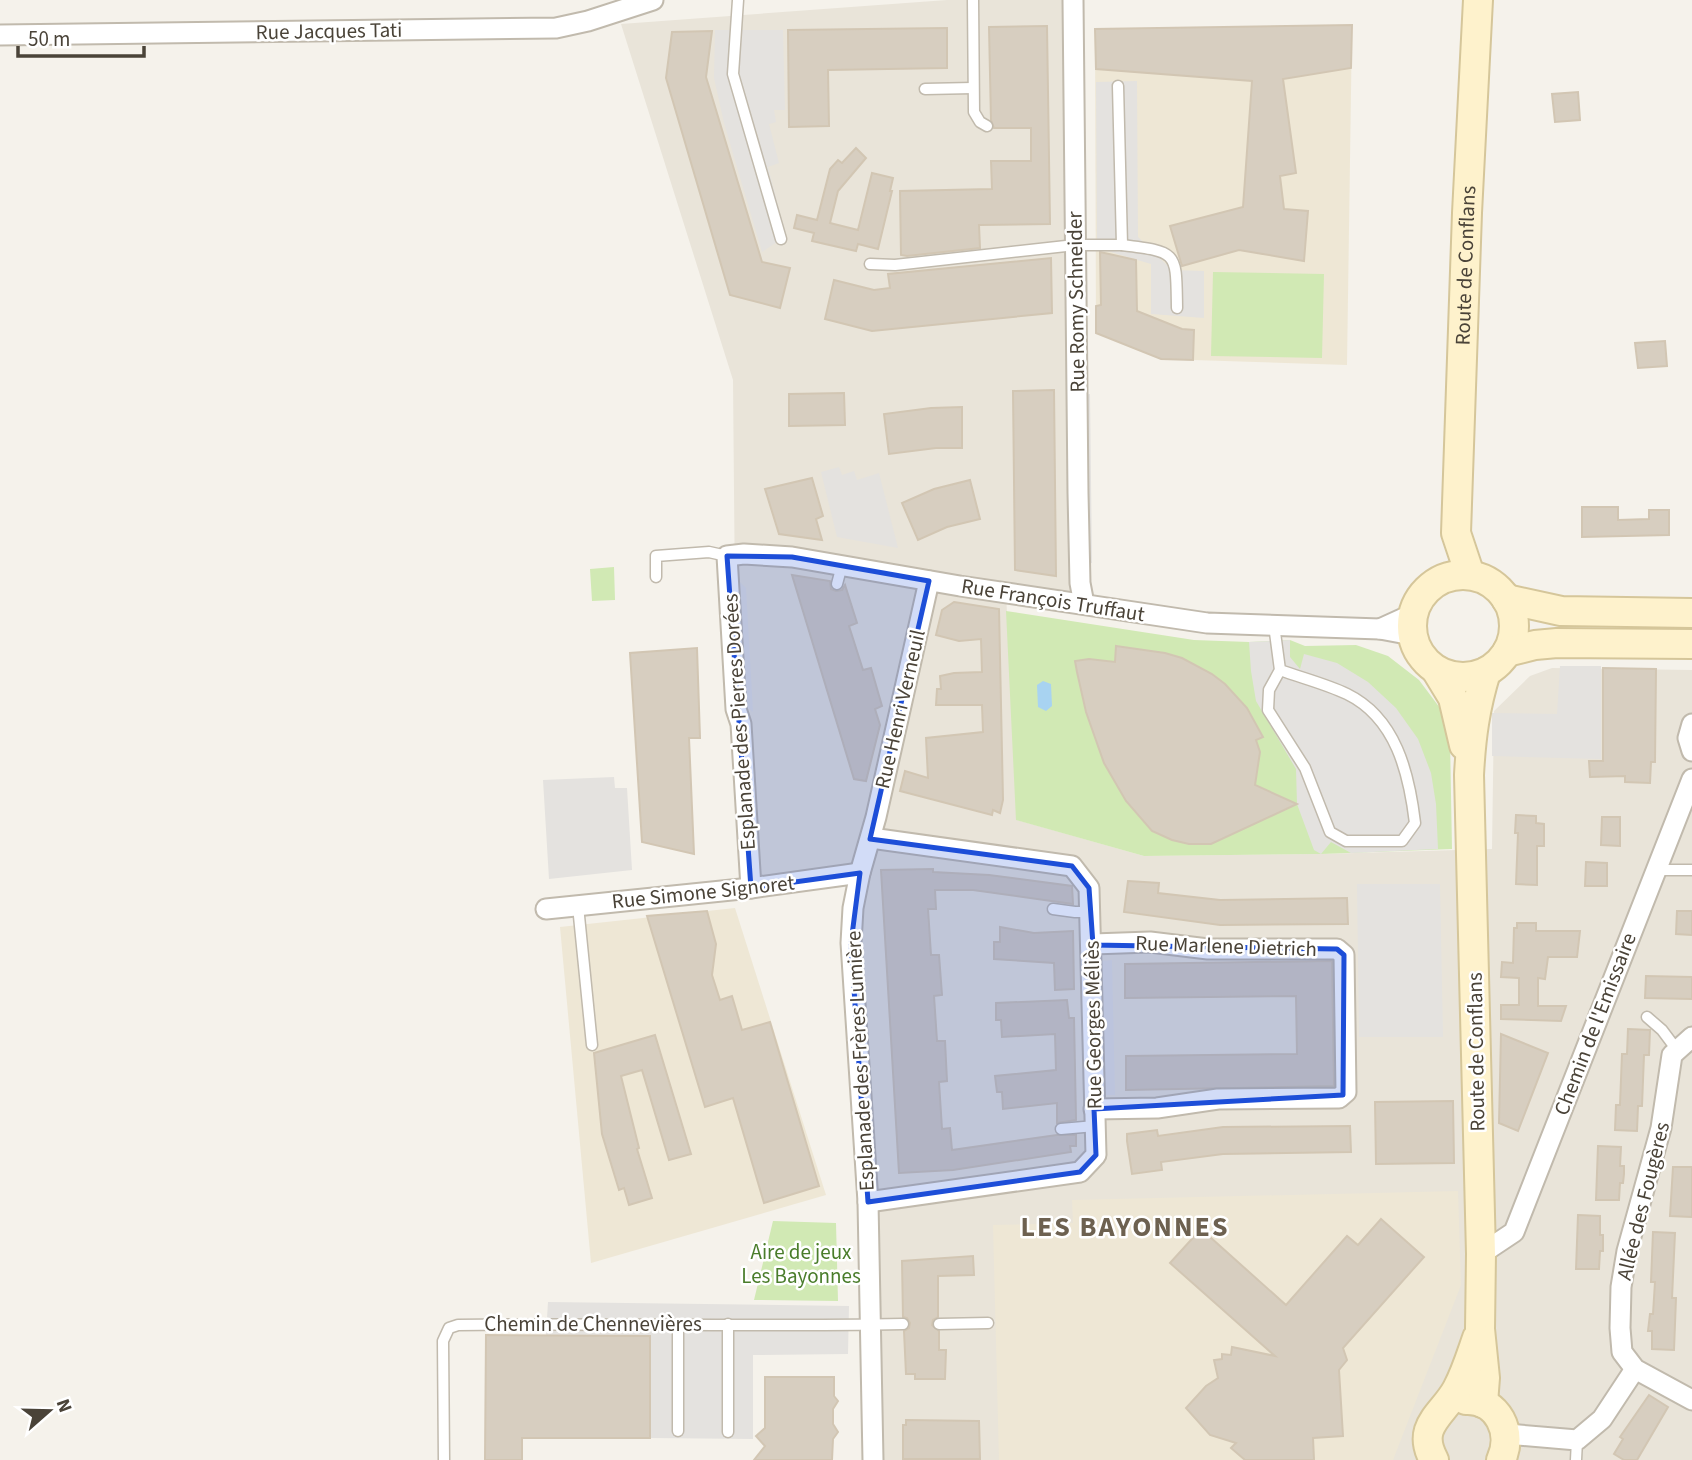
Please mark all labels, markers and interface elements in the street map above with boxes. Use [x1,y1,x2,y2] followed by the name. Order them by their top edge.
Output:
[18,14,144,58] scale bar
[255,15,403,47] street label: Rue Jacques Tati
[28,24,70,54] text: 50 m
[1447,185,1483,346] street label: Route de Conflans
[1059,210,1093,393] street label: Rue Romy Schneider
[959,571,1147,629] street label: Rue François Truffaut
[715,593,763,851] street label: Esplanade des Pierres Dorées
[867,627,933,791] street label: Rue Henri Verneuil
[610,867,796,917] street label: Rue Simone Signoret
[1135,928,1317,964] street label: Rue Marlene Dietrich
[1546,928,1644,1120] street label: Chemin de l'Emissaire
[838,930,882,1192] street label: Esplanade des Frères Lumière
[1077,940,1109,1110] street label: Rue Georges Méliès
[1460,972,1492,1132] street label: Route de Conflans
[1609,1119,1677,1283] street label: Allée des Fougères
[1021,1207,1229,1247] district label: LES BAYONNES
[741,1237,861,1291] park label: Aire de jeux Les Bayonnes
[484,1309,702,1339] street label: Chemin de Chennevières
[14,1376,84,1446] north arrow
[49,1395,78,1416] text: N

